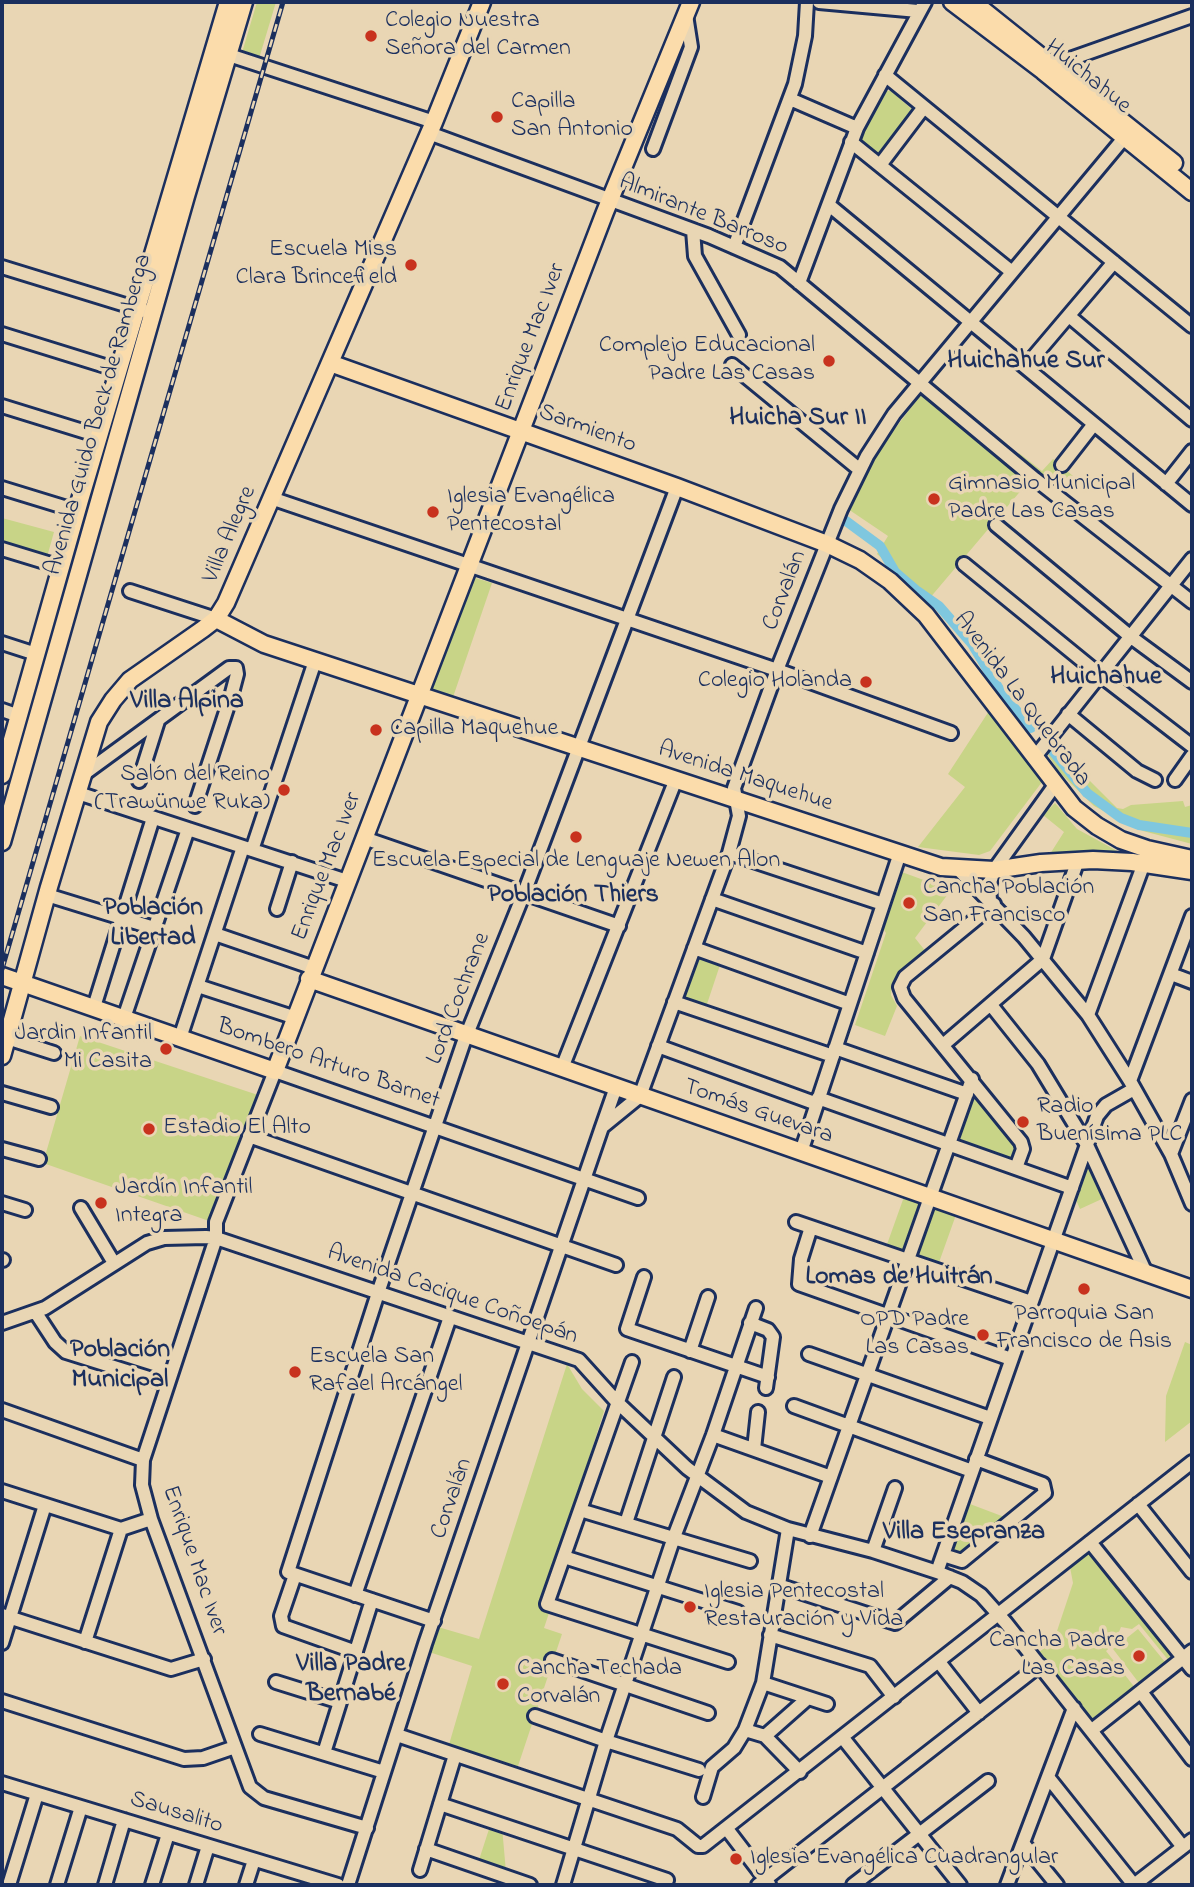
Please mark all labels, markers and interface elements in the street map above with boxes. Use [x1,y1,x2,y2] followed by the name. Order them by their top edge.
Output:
[385,8,571,64] place label: Colegio Nuestra Señora del Carmen
[363,28,379,44] marker: Colegio Nuestra Señora del Carmen
[1038,34,1136,122] street label: Huichahue
[511,89,633,145] place label: Capilla San Antonio
[489,109,505,125] marker: Capilla San Antonio
[614,169,792,263] street label: Almirante Barroso
[236,237,397,293] place label: Escuela Miss Clara Brincefield
[40,251,160,579] street label: Avenida Guido Beck de Ramberga
[403,257,419,273] marker: Escuela Miss Clara Brincefield
[491,260,573,416] street label: Enrique Mac Iver
[599,333,815,389] place label: Complejo Educacional Padre Las Casas
[947,347,1105,379] district label: Huichahue Sur
[821,353,837,369] marker: Complejo Educacional Padre Las Casas
[534,399,640,461] street label: Sarmiento
[729,404,867,436] district label: Huicha Sur II
[948,471,1135,527] place label: Gimnasio Municipal Padre Las Casas
[198,482,264,588] street label: Villa Alegre
[447,484,615,540] place label: Iglesia Evangélica Pentecostal
[926,491,942,507] marker: Gimnasio Municipal Padre Las Casas
[425,504,441,520] marker: Iglesia Evangélica Pentecostal
[758,547,814,635] street label: Corvalán
[946,607,1096,793] street label: Avenida La Quebrada
[1050,663,1162,695] district label: Huichahue
[698,668,852,696] place label: Colegio Holanda
[858,674,874,690] marker: Colegio Holanda
[130,687,244,719] district label: Villa Alpina
[390,716,558,744] place label: Capilla Maquehue
[368,722,384,738] marker: Capilla Maquehue
[654,736,836,820] street label: Avenida Maquehue
[95,762,270,818] place label: Salón del Reino (Trawünwe Ruka)
[276,782,292,798] marker: Salón del Reino (Trawünwe Ruka)
[287,789,369,945] street label: Enrique Mac Iver
[568,829,584,845] marker: Escuela Especial de Lenguaje Newen Alon
[372,848,780,876] place label: Escuela Especial de Lenguaje Newen Alon
[923,875,1094,931] place label: Cancha Población San Francisco
[487,881,659,913] district label: Población Thiers
[103,894,203,956] district label: Población Libertad
[901,895,917,911] marker: Cancha Población San Francisco
[422,929,498,1069] street label: Lord Cochrane
[213,1013,443,1117] street label: Bombero Arturo Barnet
[14,1021,152,1077] place label: Jardin Infantil Mi Casita
[158,1041,174,1057] marker: Jardin Infantil Mi Casita
[679,1074,837,1152] street label: Tomás Guevara
[1037,1094,1182,1150] place label: Radio Buenísima PLC
[1015,1114,1031,1130] marker: Radio Buenísima PLC
[163,1115,311,1143] place label: Estadio El Alto
[141,1121,157,1137] marker: Estadio El Alto
[115,1175,253,1231] place label: Jardín Infantil Integra
[93,1195,109,1211] marker: Jardín Infantil Integra
[323,1240,581,1352] street label: Avenida Cacique Coñoepán
[805,1263,993,1295] district label: Lomas de Huitrán
[1076,1281,1092,1297] marker: Parroquia San Francisco de Asis
[996,1301,1172,1357] place label: Parroquia San Francisco de Asis
[860,1307,969,1363] place label: OPD Padre Las Casas
[975,1327,991,1343] marker: OPD Padre Las Casas
[70,1336,170,1398] district label: Población Municipal
[309,1344,463,1400] place label: Escuela San Rafael Arcángel
[287,1364,303,1380] marker: Escuela San Rafael Arcángel
[426,1455,480,1543] street label: Corvalán
[154,1482,232,1640] street label: Enrique Mac Iver
[883,1518,1045,1550] district label: Villa Esepranza
[704,1579,903,1635] place label: Iglesia Pentecostal Restauración y Vida
[682,1599,698,1615] marker: Iglesia Pentecostal Restauración y Vida
[989,1628,1125,1684] place label: Cancha Padre Las Casas
[1131,1648,1147,1664] marker: Cancha Padre Las Casas
[296,1650,406,1712] district label: Villa Padre Bernabé
[517,1656,682,1712] place label: Cancha Techada Corvalán
[495,1676,511,1692] marker: Cancha Techada Corvalán
[126,1786,226,1842] street label: Sausalito
[750,1845,1058,1873] place label: Iglesia Evangélica Cuadrangular
[728,1851,744,1867] marker: Iglesia Evangélica Cuadrangular

